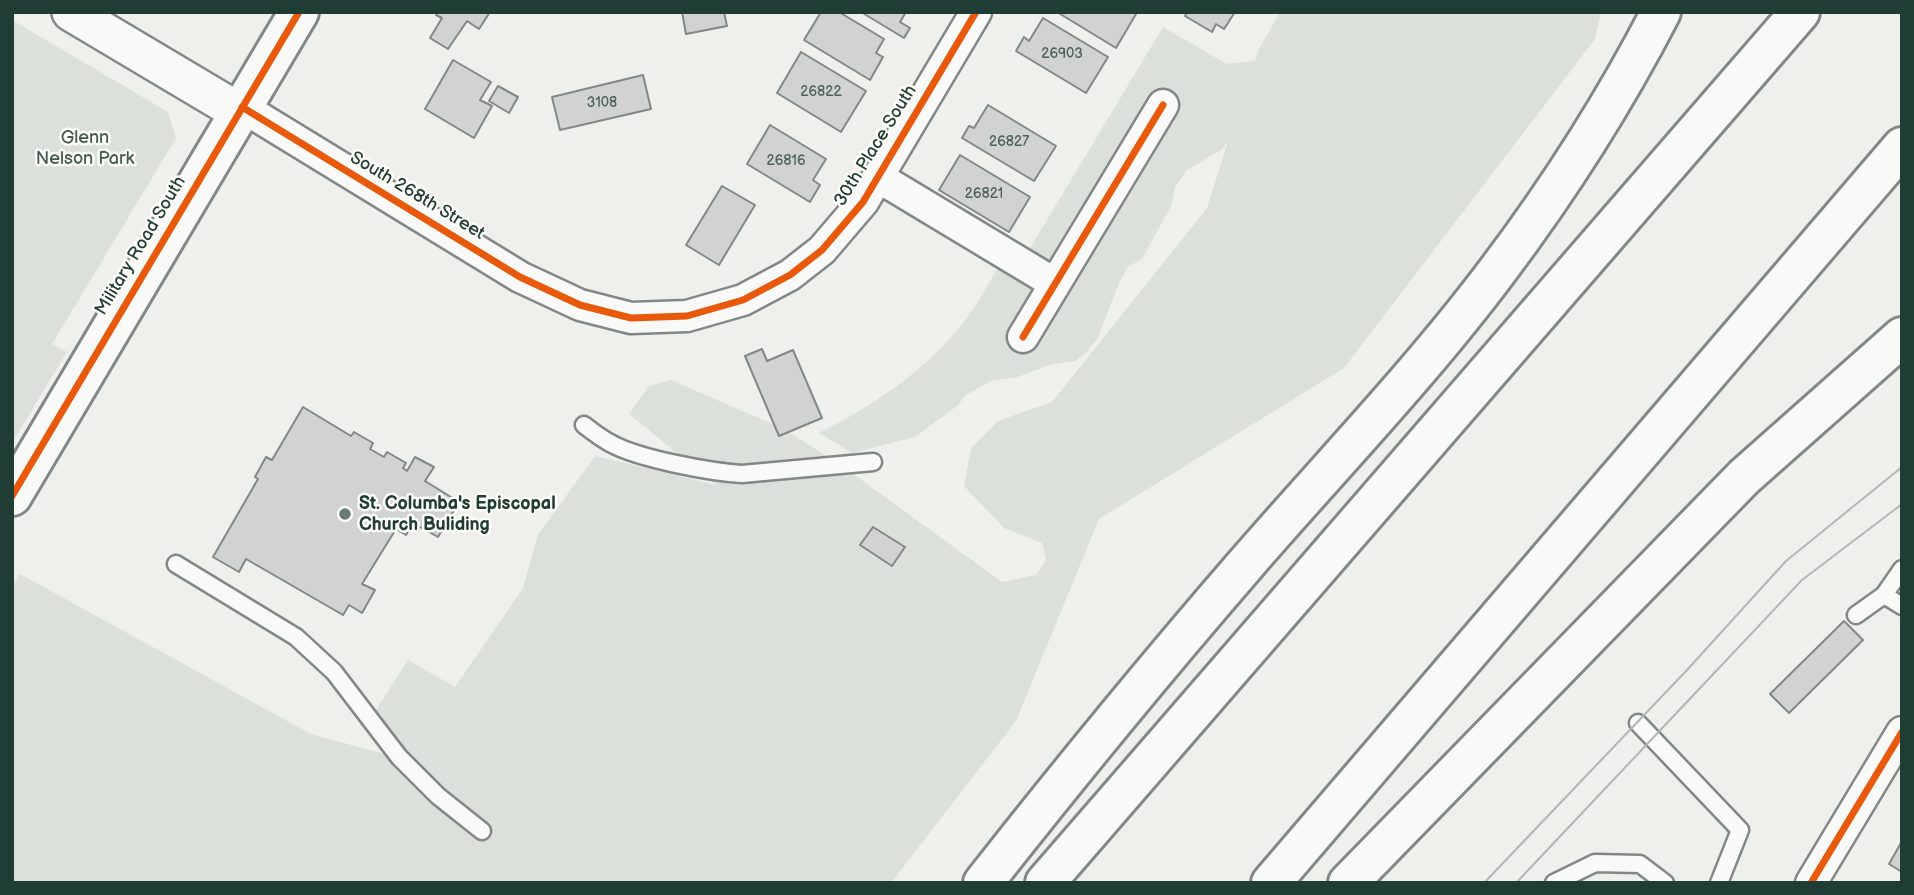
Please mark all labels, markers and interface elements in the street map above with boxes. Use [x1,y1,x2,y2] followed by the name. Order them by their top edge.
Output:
[1041,46,1083,62] house number: 26903
[830,81,922,211] street label: 30th Place South
[800,84,842,100] house number: 26822
[587,95,617,111] house number: 3108
[36,127,134,170] park label: Glenn Nelson Park
[989,134,1029,150] house number: 26827
[346,147,488,245] street label: South 268th Street
[767,153,805,169] house number: 26816
[91,173,191,319] street label: Military Road South
[965,186,1003,202] house number: 26821
[359,493,556,536] place label: St. Columba's Episcopal Church Buliding
[337,506,353,522] marker: St. Columba's Episcopal Church Buliding

